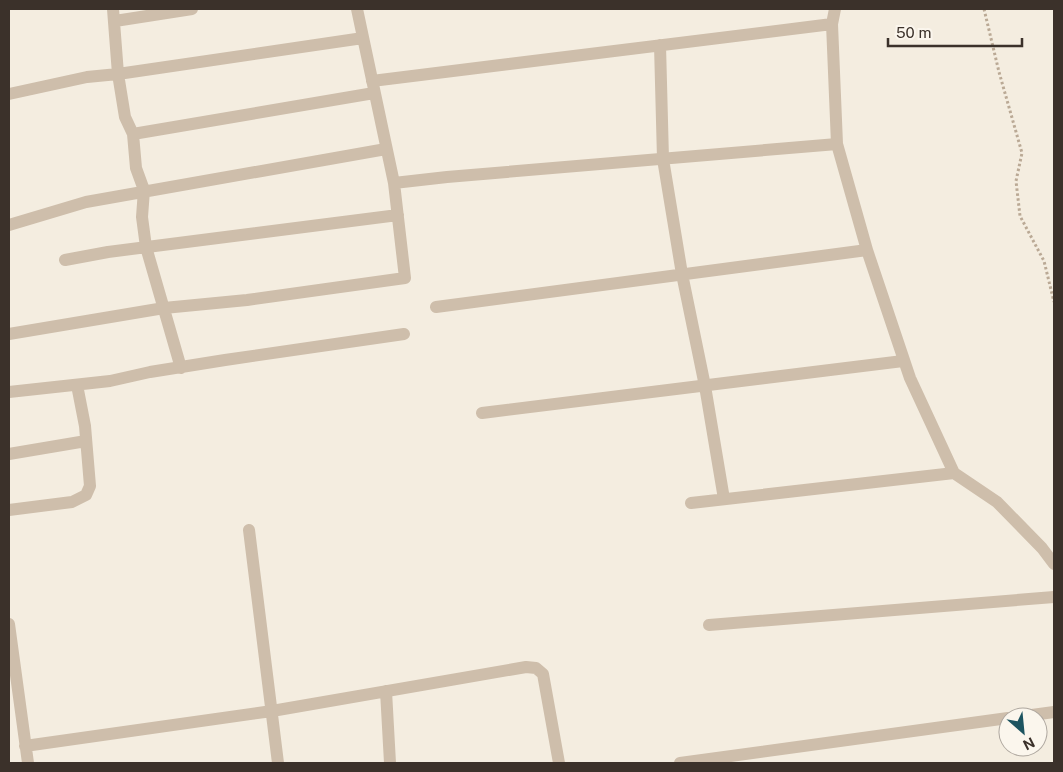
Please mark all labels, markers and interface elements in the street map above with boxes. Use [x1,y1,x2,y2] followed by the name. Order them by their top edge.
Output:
[888,15,1022,47] scale bar
[896,24,931,41] text: 50 m
[998,707,1048,757] north arrow
[1020,734,1037,753] text: N

